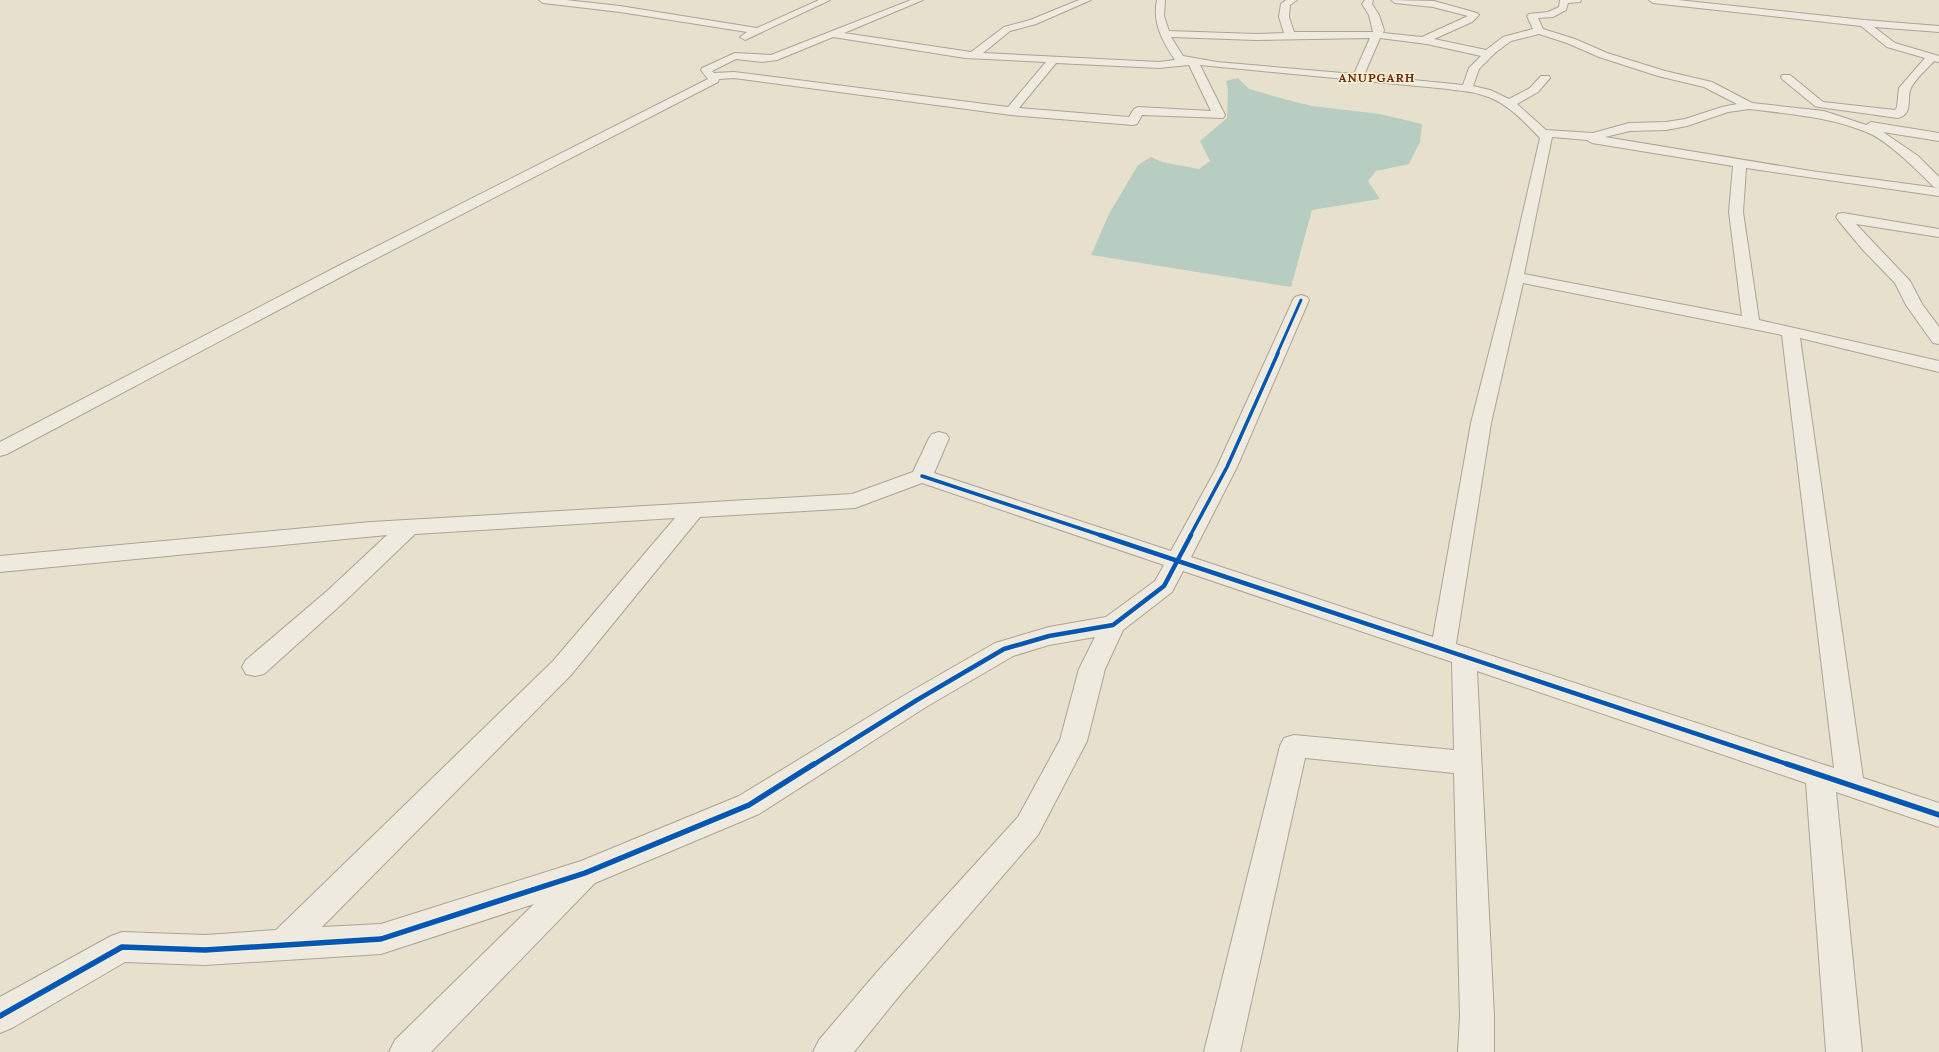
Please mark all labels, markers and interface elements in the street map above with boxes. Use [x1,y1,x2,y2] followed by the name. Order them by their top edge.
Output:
[1339,70,1415,85] district label: ANUPGARH

